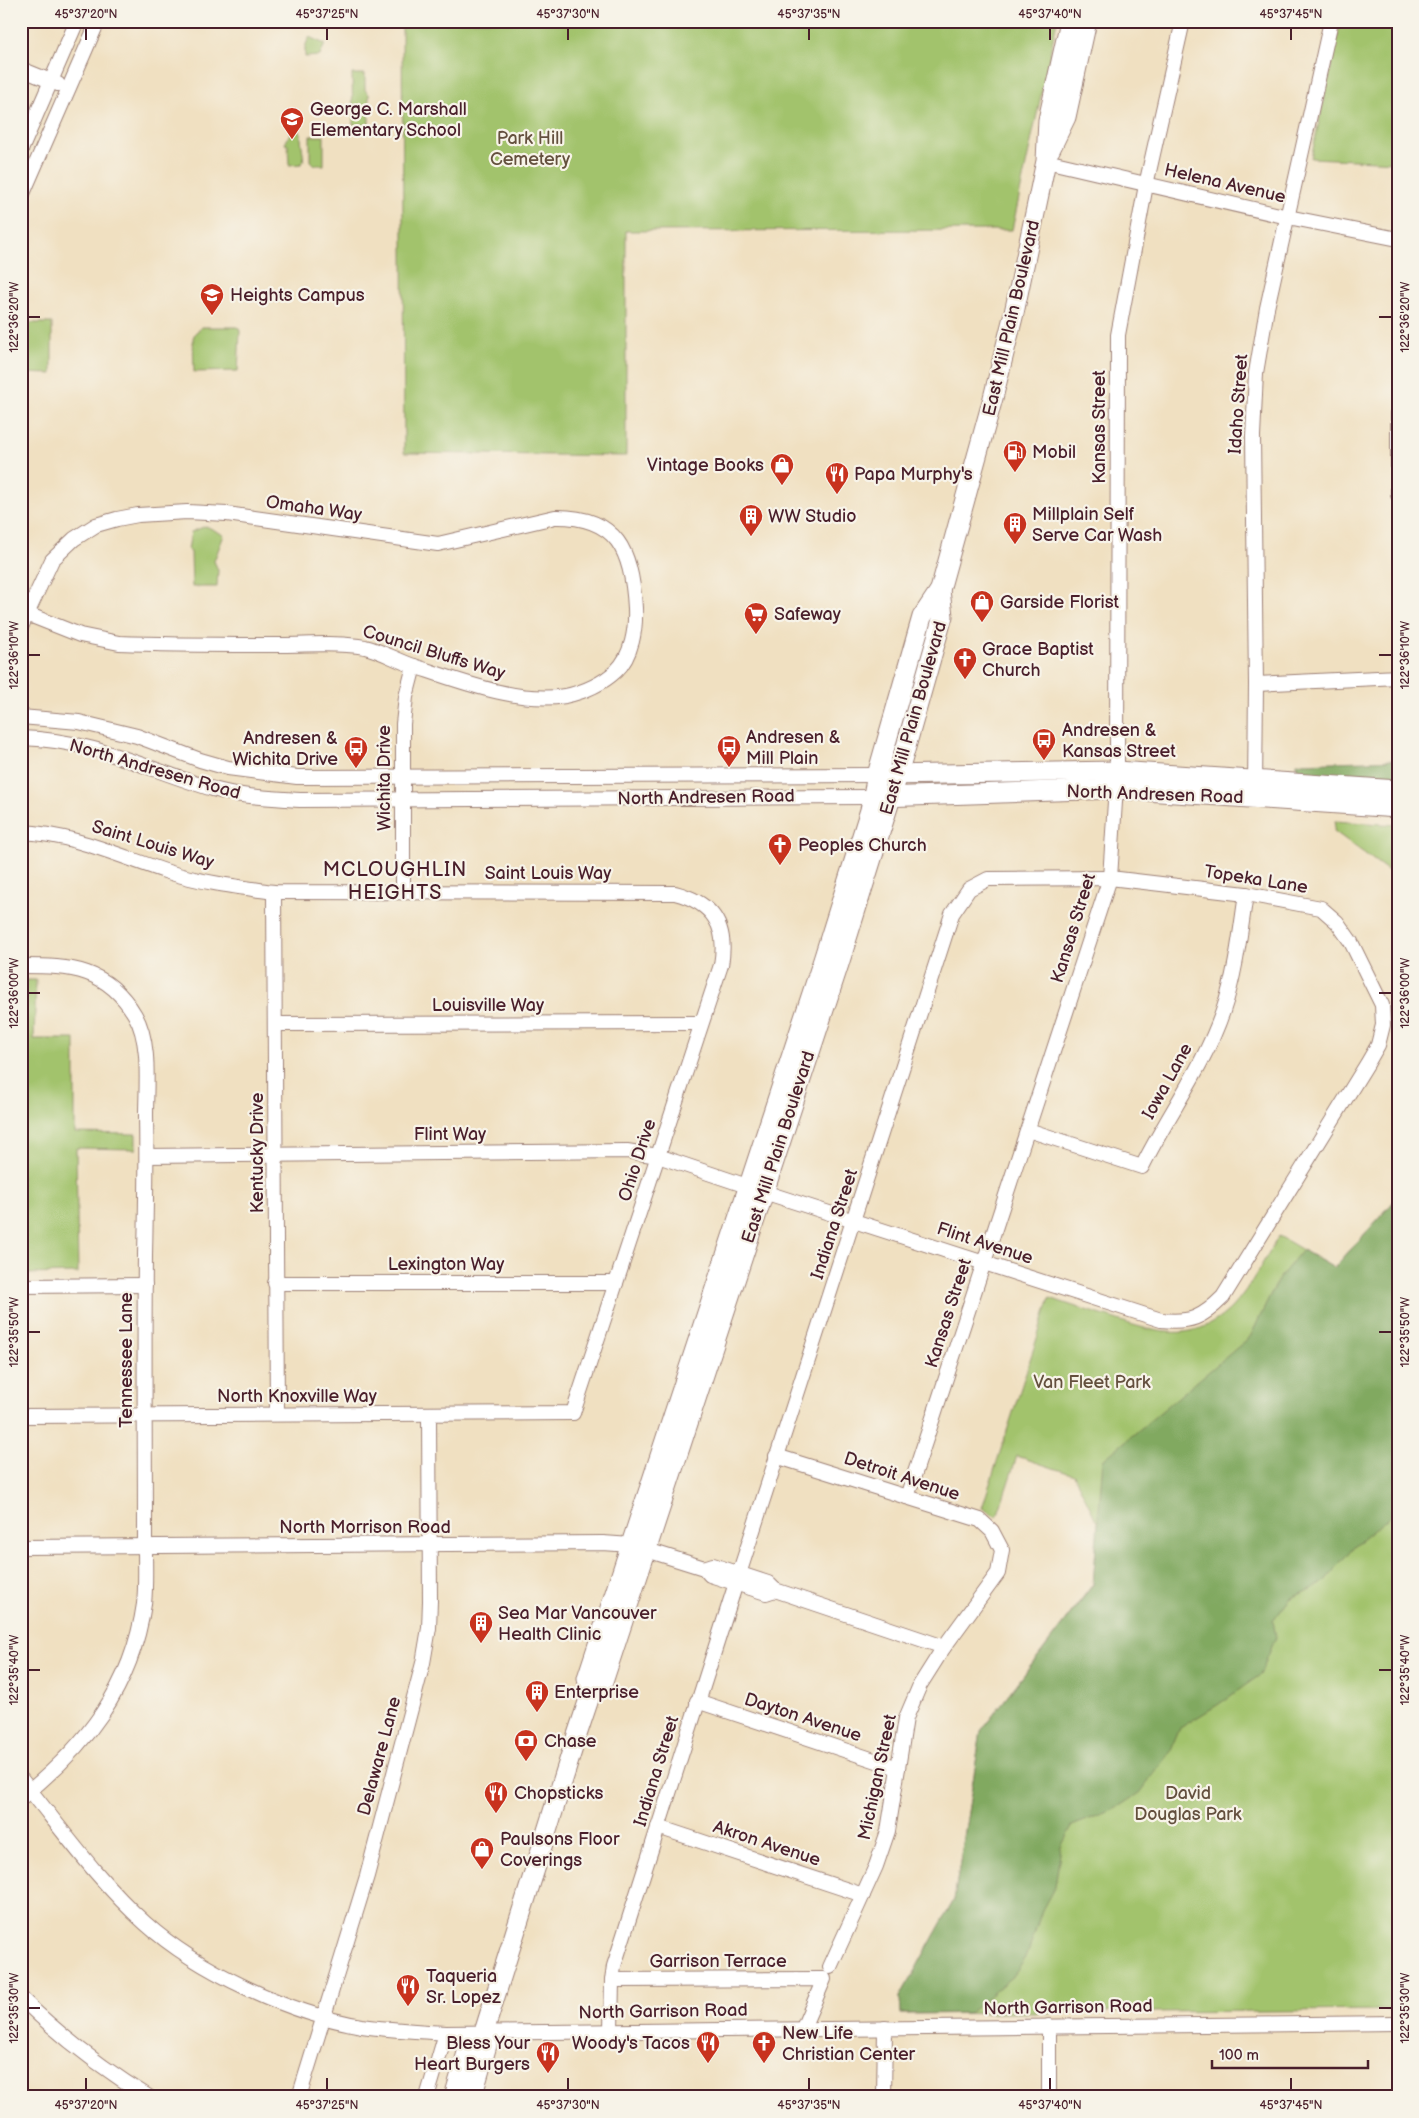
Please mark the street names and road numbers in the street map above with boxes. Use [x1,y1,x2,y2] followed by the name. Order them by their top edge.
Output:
[1162,159,1288,208] street label: Helena Avenue
[979,218,1044,418] street label: East Mill Plain Boulevard
[1225,353,1253,455] street label: Idaho Street
[1089,370,1110,484] street label: Kansas Street
[265,491,364,526] street label: Omaha Way
[876,619,951,817] street label: East Mill Plain Boulevard
[360,621,509,684] street label: Council Bluffs Way
[374,725,395,831] street label: Wichita Drive
[67,735,243,804] street label: North Andresen Road
[1066,781,1244,808] street label: North Andresen Road
[617,785,795,810] street label: North Andresen Road
[89,816,217,873] street label: Saint Louis Way
[1203,861,1310,898] street label: Topeka Lane
[485,863,612,884] street label: Saint Louis Way
[1047,870,1100,986] street label: Kansas Street
[432,995,545,1016] street label: Louisville Way
[1138,1039,1197,1123] street label: Iowa Lane
[738,1049,819,1246] street label: East Mill Plain Boulevard
[247,1092,268,1213] street label: Kentucky Drive
[614,1116,661,1204] street label: Ohio Drive
[414,1124,487,1145] street label: Flint Way
[807,1166,862,1282] street label: Indiana Street
[934,1218,1036,1269] street label: Flint Avenue
[388,1254,505,1275] street label: Lexington Way
[921,1255,976,1370] street label: Kansas Street
[116,1292,137,1428] street label: Tennessee Lane
[217,1386,378,1407] street label: North Knoxville Way
[841,1448,963,1505] street label: Detroit Avenue
[279,1517,451,1538] street label: North Morrison Road
[742,1689,864,1746] street label: Dayton Avenue
[354,1694,406,1818] street label: Delaware Lane
[854,1712,901,1842] street label: Michigan Street
[630,1713,683,1829] street label: Indiana Street
[711,1816,823,1871] street label: Akron Avenue
[649,1951,787,1972] street label: Garrison Terrace
[983,1996,1153,2019] street label: North Garrison Road
[578,2000,748,2023] street label: North Garrison Road

